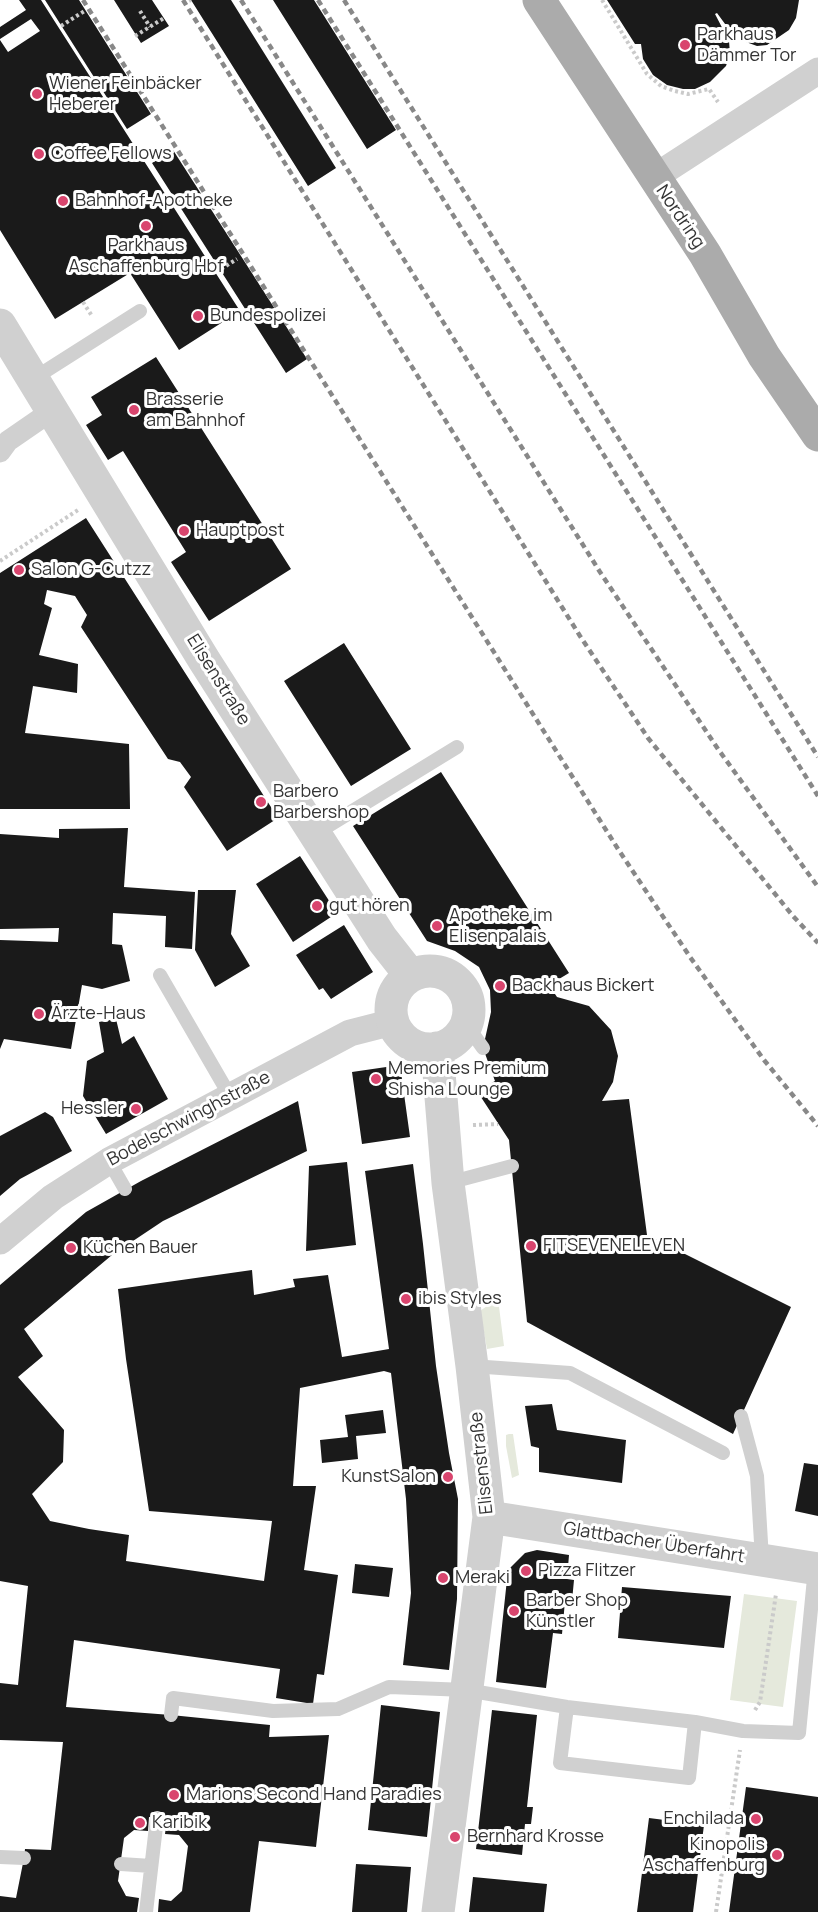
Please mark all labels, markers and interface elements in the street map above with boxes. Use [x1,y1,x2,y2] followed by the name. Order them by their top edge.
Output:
[697,24,797,66] place label: Parkhaus Dämmer Tor
[678,38,692,52] marker: Parkhaus Dämmer Tor
[49,73,202,116] place label: Wiener Feinbäcker Heberer
[30,87,44,101] marker: Wiener Feinbäcker Heberer
[51,143,172,165] place label: Coffee Fellows
[32,147,46,161] marker: Coffee Fellows
[651,181,709,253] street label: Nordring
[75,190,233,212] place label: Bahnhof-Apotheke
[56,194,70,208] marker: Bahnhof-Apotheke
[139,219,153,233] marker: Parkhaus Aschaffenburg Hbf
[68,235,224,278] place label: Parkhaus Aschaffenburg Hbf
[210,305,326,327] place label: Bundespolizei
[191,309,205,323] marker: Bundespolizei
[146,389,245,432] place label: Brasserie am Bahnhof
[127,403,141,417] marker: Brasserie am Bahnhof
[196,520,285,542] place label: Hauptpost
[177,524,191,538] marker: Hauptpost
[31,559,151,581] place label: Salon G-Cutzz
[12,563,26,577] marker: Salon G-Cutzz
[182,631,254,729] street label: Elisenstraße
[273,781,369,824] place label: Barbero Barbershop
[254,795,268,809] marker: Barbero Barbershop
[329,895,410,917] place label: gut hören
[310,899,324,913] marker: gut hören
[449,905,552,948] place label: Apotheke im Elisenpalais
[430,919,444,933] marker: Apotheke im Elisenpalais
[512,975,655,997] place label: Backhaus Bickert
[493,979,507,993] marker: Backhaus Bickert
[51,1003,146,1025] place label: Ärzte-Haus
[32,1007,46,1021] marker: Ärzte-Haus
[388,1058,546,1100] place label: Memories Premium Shisha Lounge
[104,1067,274,1171] street label: Bodelschwinghstraße
[369,1072,383,1086] marker: Memories Premium Shisha Lounge
[61,1098,124,1120] place label: Hessler
[129,1102,143,1116] marker: Hessler
[543,1235,685,1257] place label: FITSEVENELEVEN
[83,1237,198,1259] place label: Küchen Bauer
[524,1239,538,1253] marker: FITSEVENELEVEN
[64,1241,78,1255] marker: Küchen Bauer
[418,1288,502,1310] place label: ibis Styles
[399,1292,413,1306] marker: ibis Styles
[466,1411,498,1515] street label: Elisenstraße
[341,1466,436,1488] place label: KunstSalon
[441,1470,455,1484] marker: KunstSalon
[562,1518,746,1568] street label: Glattbacher Überfahrt
[538,1560,636,1582] place label: Pizza Flitzer
[519,1564,533,1578] marker: Pizza Flitzer
[455,1567,510,1589] place label: Meraki
[436,1571,450,1585] marker: Meraki
[526,1590,628,1632] place label: Barber Shop Künstler
[507,1604,521,1618] marker: Barber Shop Künstler
[186,1784,442,1806] place label: Marions Second Hand Paradies
[167,1788,181,1802] marker: Marions Second Hand Paradies
[663,1808,744,1830] place label: Enchilada
[152,1812,207,1834] place label: Karibik
[749,1812,763,1826] marker: Enchilada
[133,1816,147,1830] marker: Karibik
[467,1826,604,1848] place label: Bernhard Krosse
[448,1830,462,1844] marker: Bernhard Krosse
[643,1834,765,1876] place label: Kinopolis Aschaffenburg
[770,1848,784,1862] marker: Kinopolis Aschaffenburg

